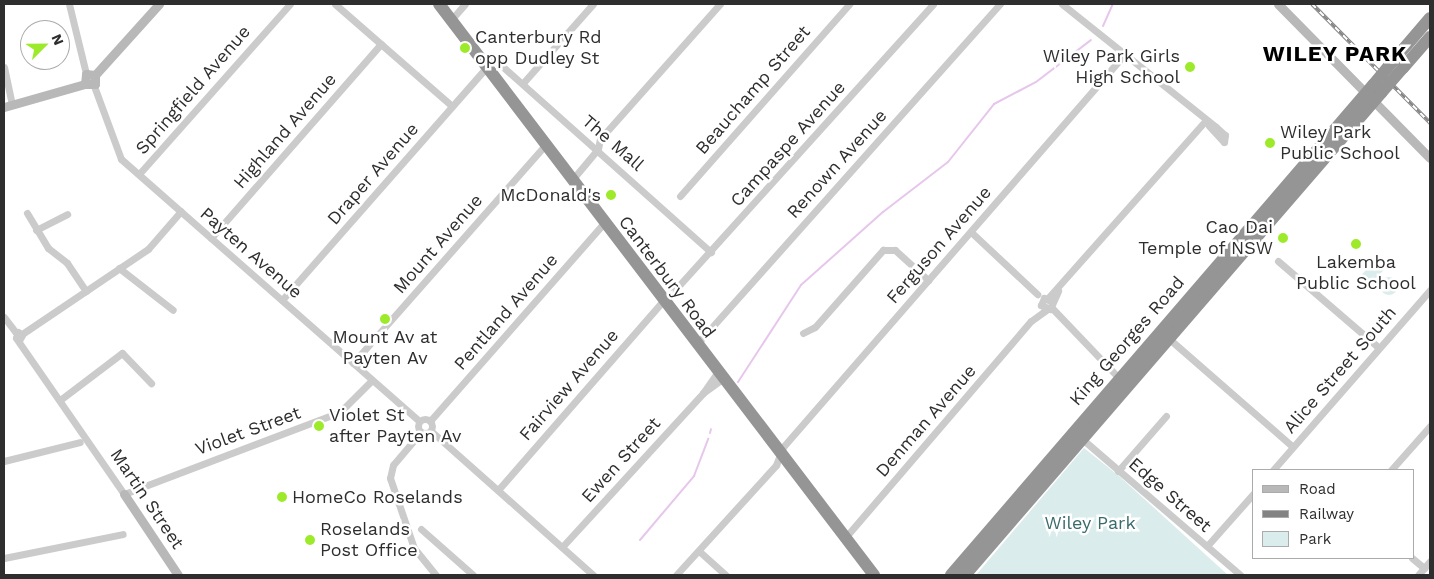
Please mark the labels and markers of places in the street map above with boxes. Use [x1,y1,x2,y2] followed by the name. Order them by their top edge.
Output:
[475,27,602,70] place label: Canterbury Rd opp Dudley St
[459,42,471,54] marker: Canterbury Rd opp Dudley St
[1042,46,1180,88] place label: Wiley Park Girls High School
[1184,61,1196,73] marker: Wiley Park Girls High School
[1280,122,1400,164] place label: Wiley Park Public School
[1264,137,1276,149] marker: Wiley Park Public School
[500,184,601,206] place label: McDonald's
[605,189,617,201] marker: McDonald's
[1137,217,1273,260] place label: Cao Dai Temple of NSW
[1277,232,1289,244] marker: Cao Dai Temple of NSW
[1350,238,1362,250] marker: Lakemba Public School
[1296,252,1416,294] place label: Lakemba Public School
[379,313,391,325] marker: Mount Av at Payten Av
[332,327,438,369] place label: Mount Av at Payten Av
[329,405,462,448] place label: Violet St after Payten Av
[313,420,325,432] marker: Violet St after Payten Av
[292,486,463,508] place label: HomeCo Roselands
[276,491,288,503] marker: HomeCo Roselands
[320,519,418,562] place label: Roselands Post Office
[304,534,316,546] marker: Roselands Post Office

